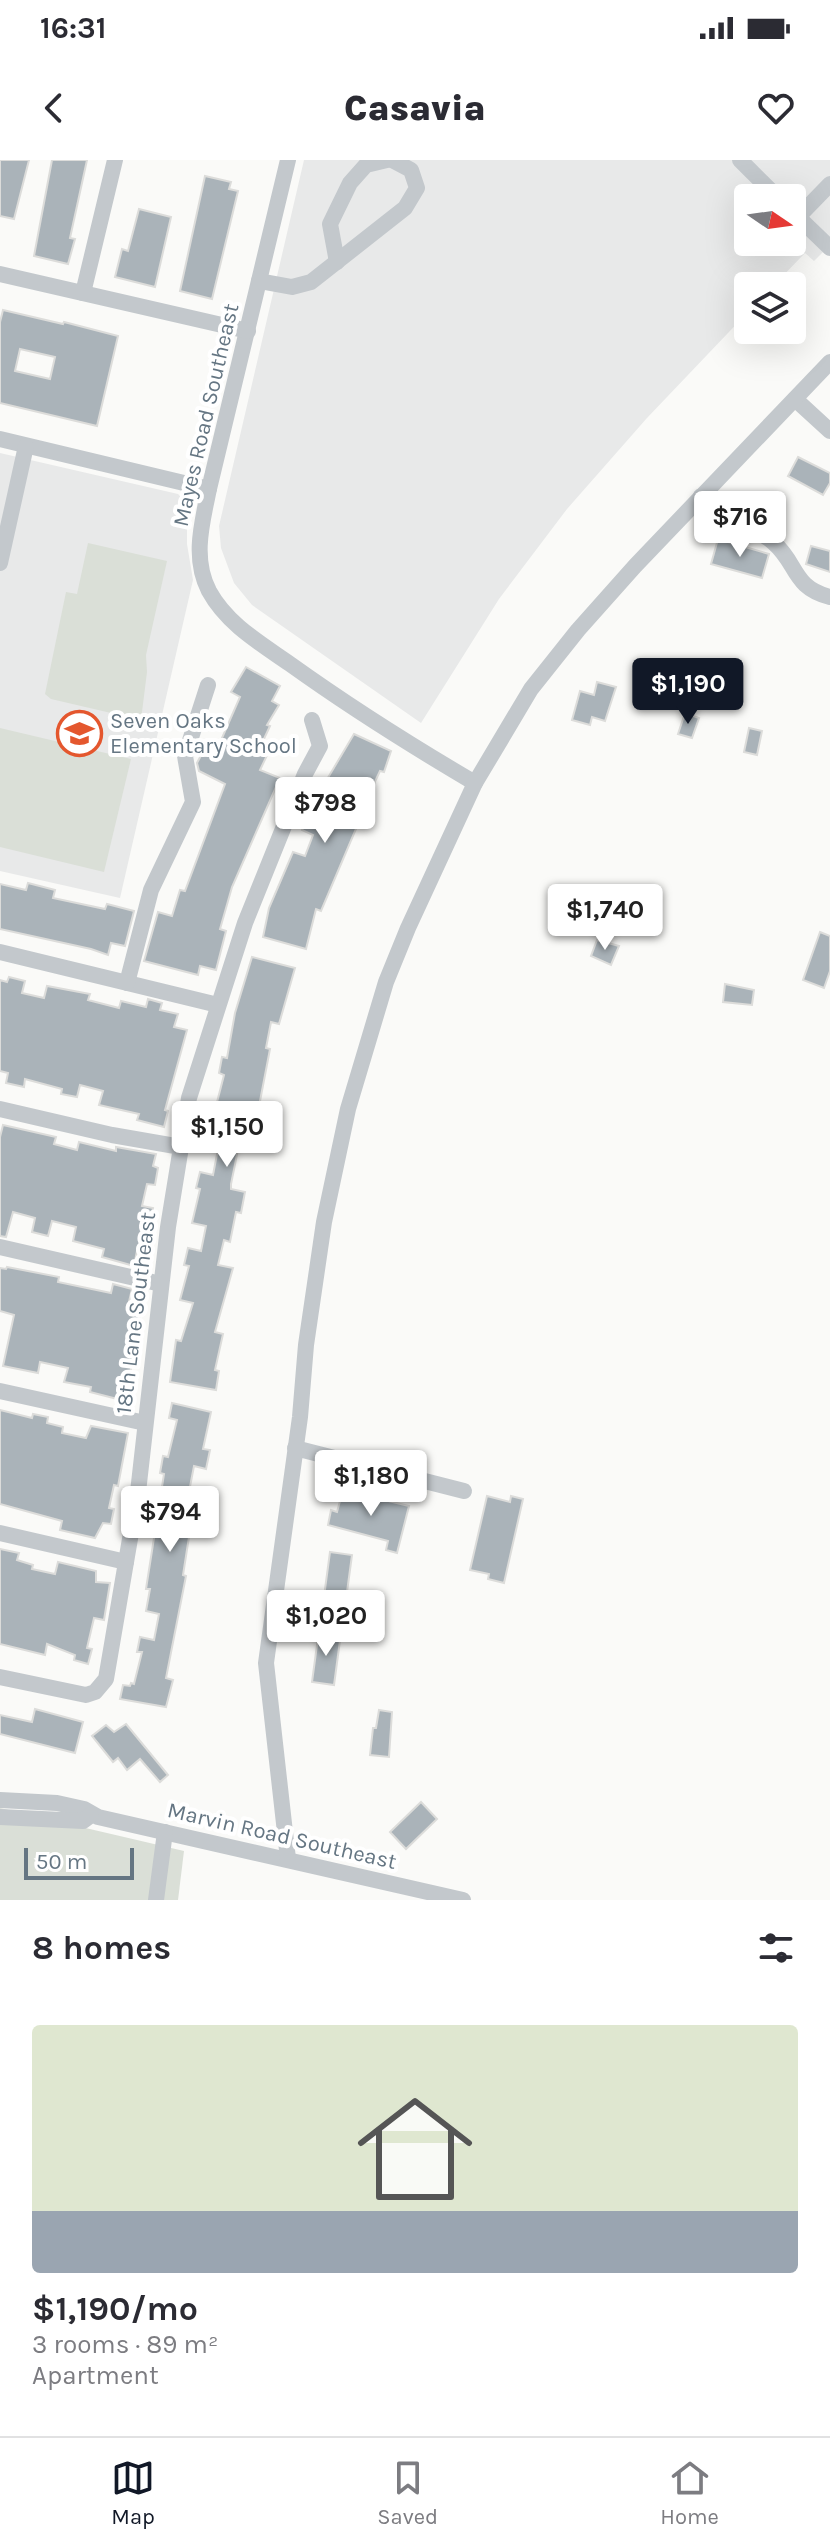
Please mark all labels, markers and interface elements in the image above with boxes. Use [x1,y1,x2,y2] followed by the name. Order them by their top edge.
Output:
[40,10,106,46] text: 16:31
[32,86,76,130] icon: back
[754,86,798,130] icon: heart
[344,87,486,129] text: Casavia
[734,184,806,256] north arrow
[734,184,806,344] map controls
[734,272,806,344] button: layers
[168,301,244,529] street label: Mayes Road Southeast
[693,491,787,559] pin: $716
[712,501,768,532] text: $716
[623,658,753,726] pin: $1,190
[650,668,726,699] text: $1,190
[110,708,297,759] place label: Seven Oaks Elementary School
[55,710,103,758] school or university icon: Seven Oaks Elementary School
[278,777,372,845] pin: $798
[293,787,357,818] text: $798
[540,884,670,952] pin: $1,740
[566,894,644,925] text: $1,740
[162,1101,292,1169] pin: $1,150
[190,1111,264,1142] text: $1,150
[111,1211,161,1415] street label: 18th Lane Southeast
[306,1450,436,1518] pin: $1,180
[333,1460,409,1491] text: $1,180
[123,1486,217,1554] pin: $794
[139,1496,201,1527] text: $794
[261,1590,391,1658] pin: $1,020
[285,1600,367,1631] text: $1,020
[165,1797,399,1875] street label: Marvin Road Southeast
[24,1844,134,1880] scale bar
[36,1849,87,1875] text: 50 m
[754,1926,798,1970] icon: filters
[32,1928,171,1968] text: 8 homes
[343,2077,487,2221] icon: home
[32,2289,198,2329] text: $1,190/mo
[32,2329,218,2360] text: 3 rooms · 89 m²
[32,2360,159,2391] text: Apartment
[111,2456,155,2530] tab: Map
[377,2456,438,2530] tab: Saved
[660,2456,719,2530] tab: Home

